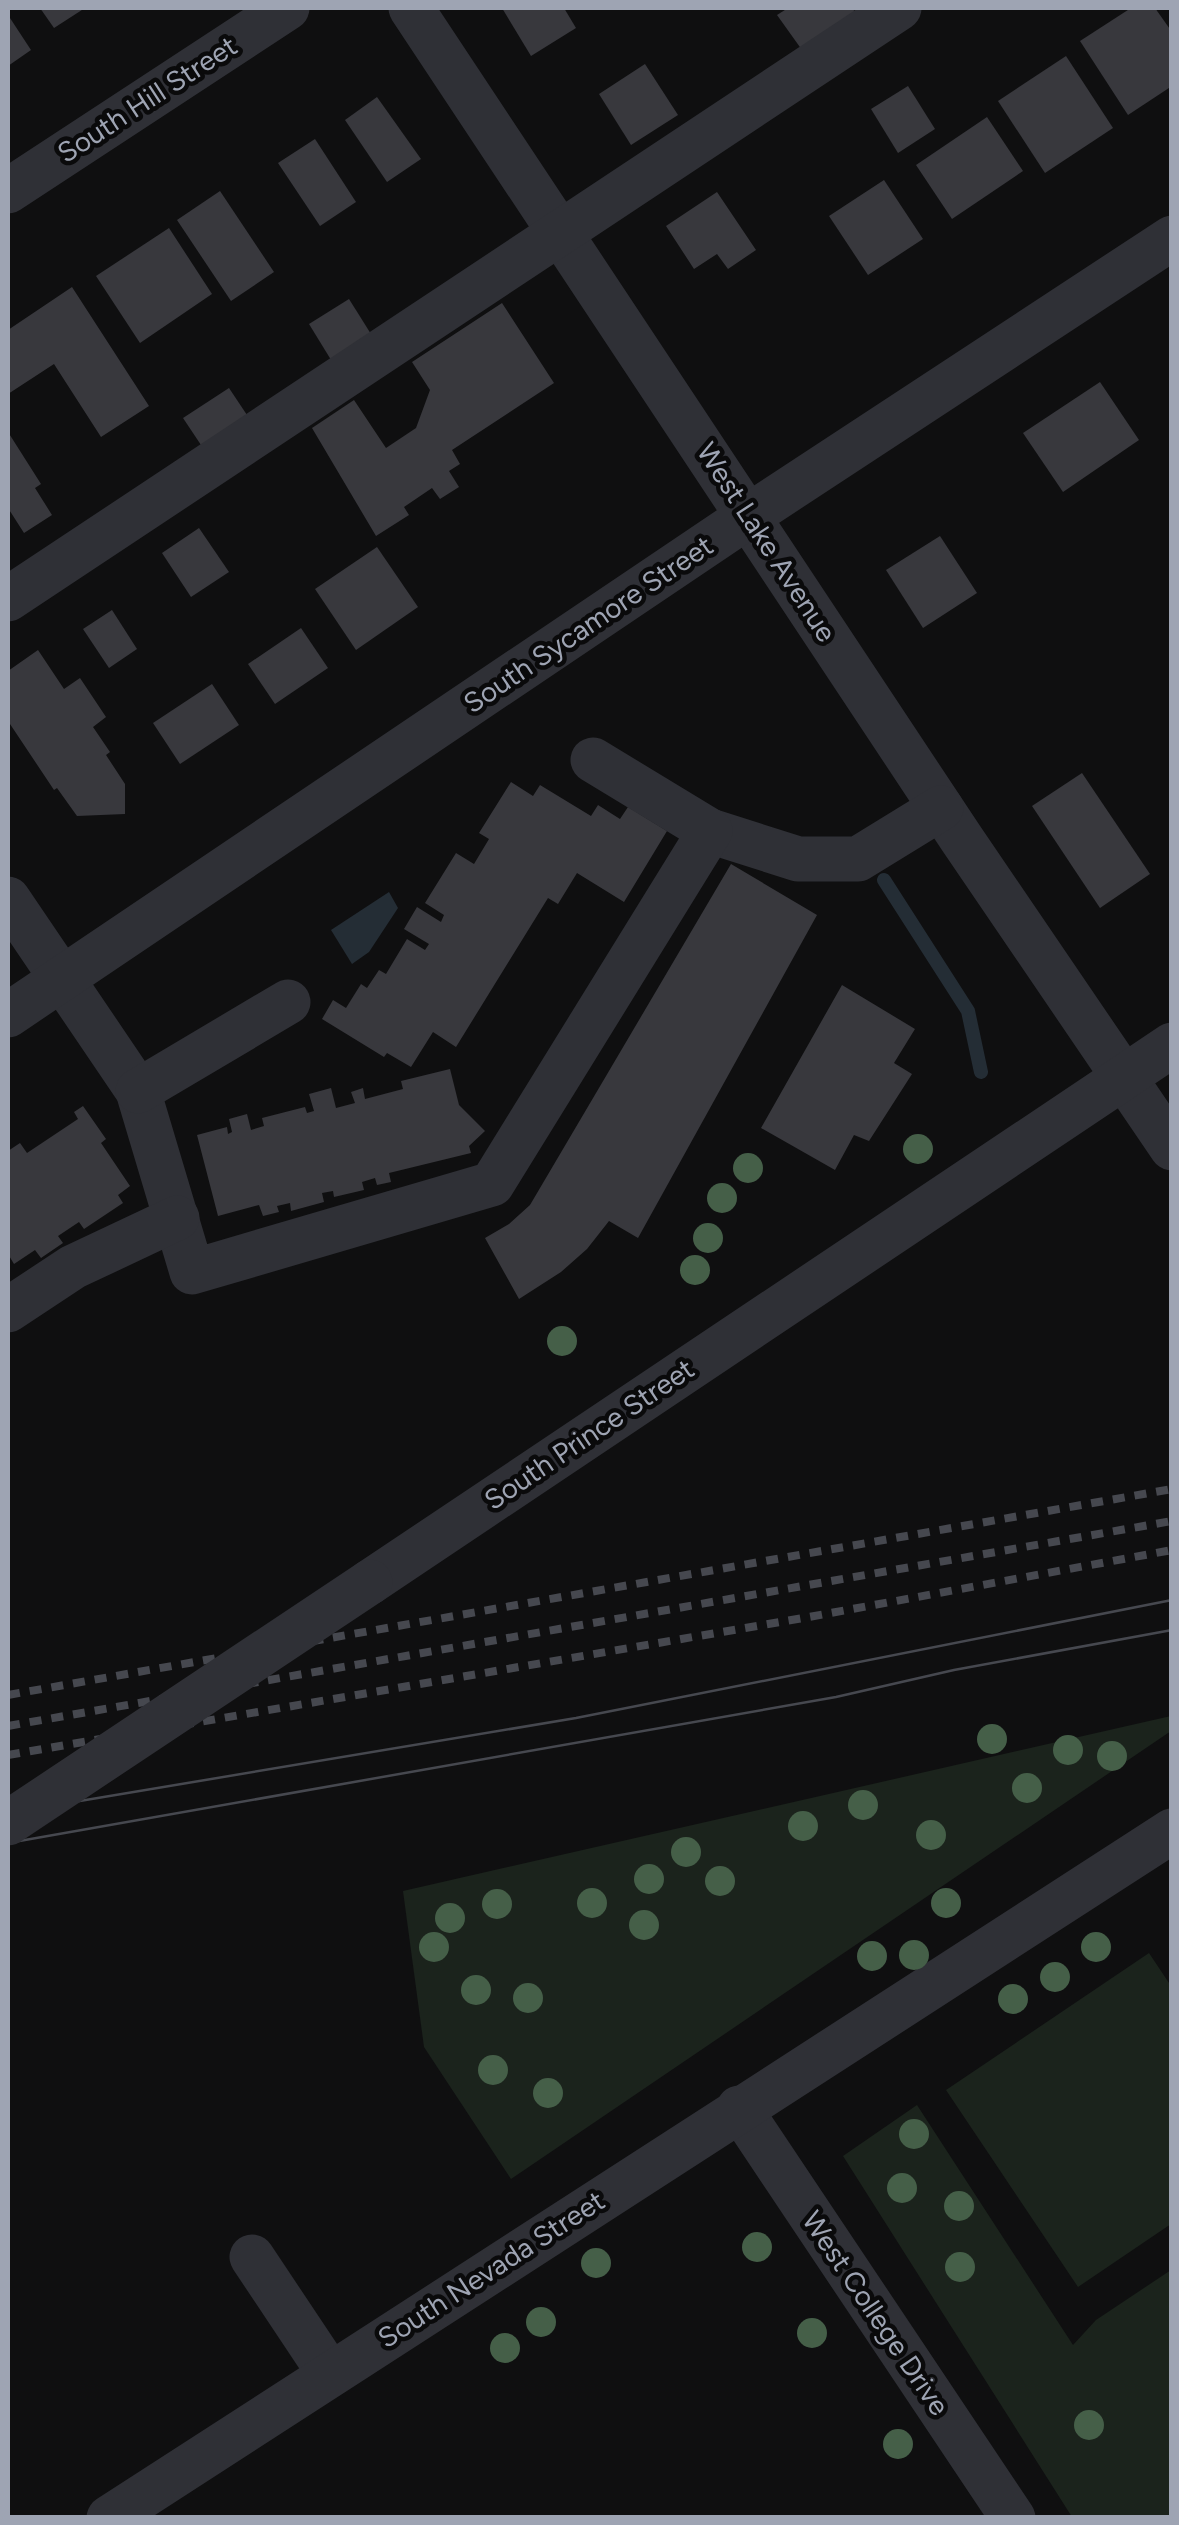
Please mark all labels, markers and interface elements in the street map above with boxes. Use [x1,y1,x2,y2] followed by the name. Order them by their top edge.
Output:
[51,28,243,170] street label: South Hill Street
[690,436,844,648] street label: West Lake Avenue
[457,528,719,720] street label: South Sycamore Street
[478,1351,700,1517] street label: South Prince Street
[371,2183,611,2355] street label: South Nevada Street
[795,2204,957,2422] street label: West College Drive

